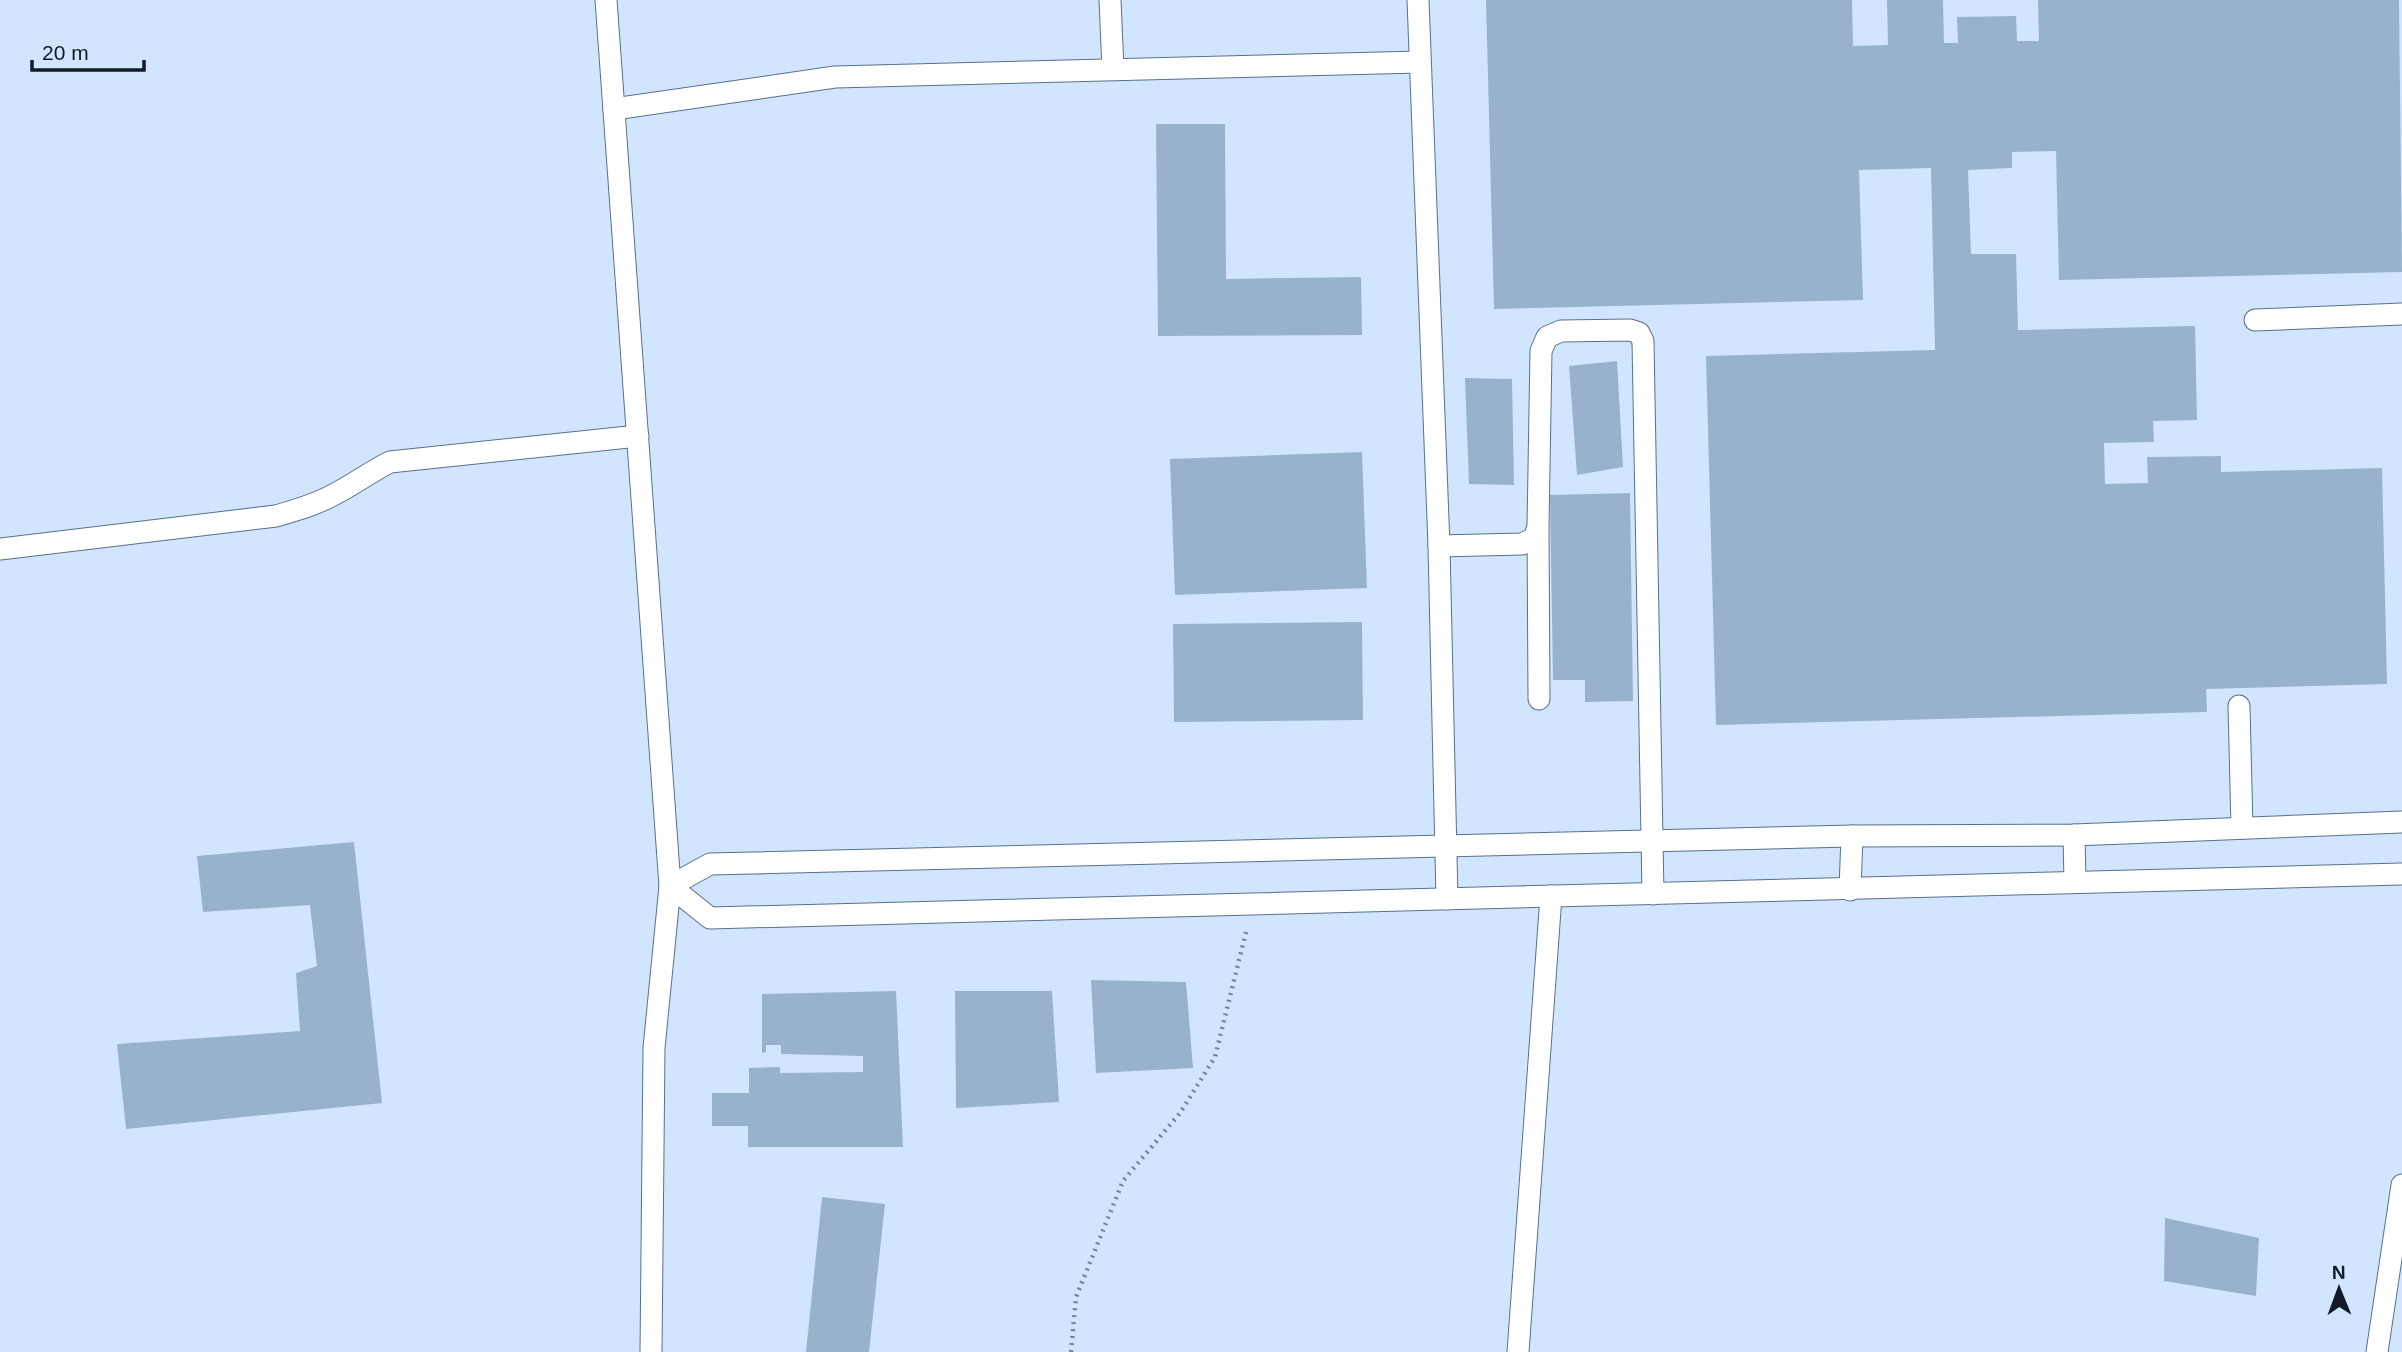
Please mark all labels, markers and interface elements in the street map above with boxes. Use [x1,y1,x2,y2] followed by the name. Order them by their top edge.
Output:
[32,28,144,72] scale bar
[42,41,89,64] text: 20 m
[2304,1254,2374,1324] north arrow
[2332,1262,2346,1283] text: N

